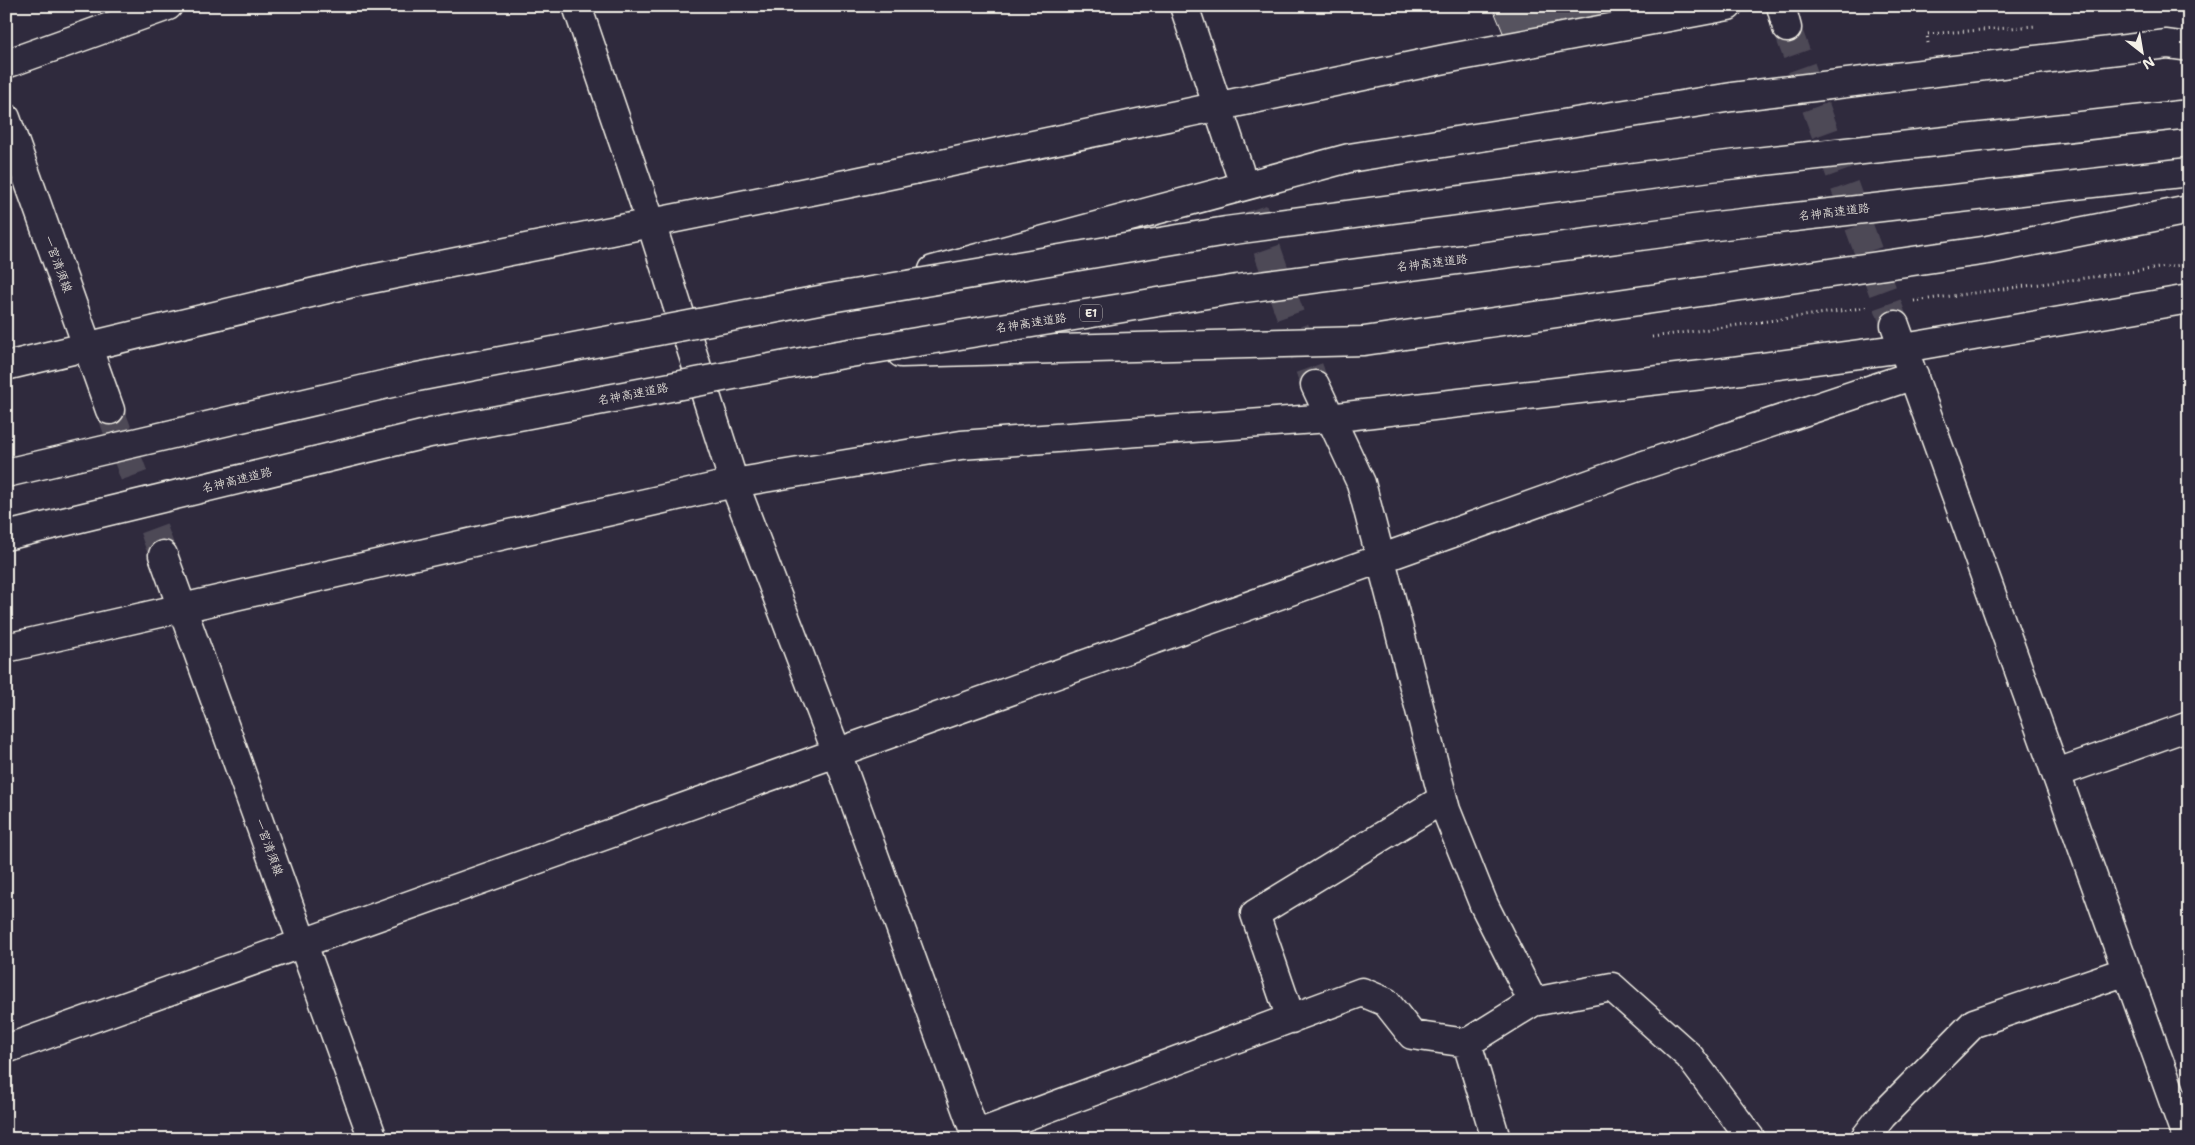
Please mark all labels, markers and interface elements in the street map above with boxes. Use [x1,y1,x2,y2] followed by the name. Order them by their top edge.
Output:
[2118,28,2168,78] north arrow
[2139,53,2158,74] text: N
[1797,200,1871,224] street label: 名神高速道路
[40,233,76,295] street label: 一宮清須線
[1395,251,1469,275] street label: 名神高速道路
[1080,304,1102,322] road number: E1
[994,309,1068,337] street label: 名神高速道路
[596,379,670,409] street label: 名神高速道路
[200,464,274,496] street label: 名神高速道路
[251,816,287,878] street label: 一宮清須線

